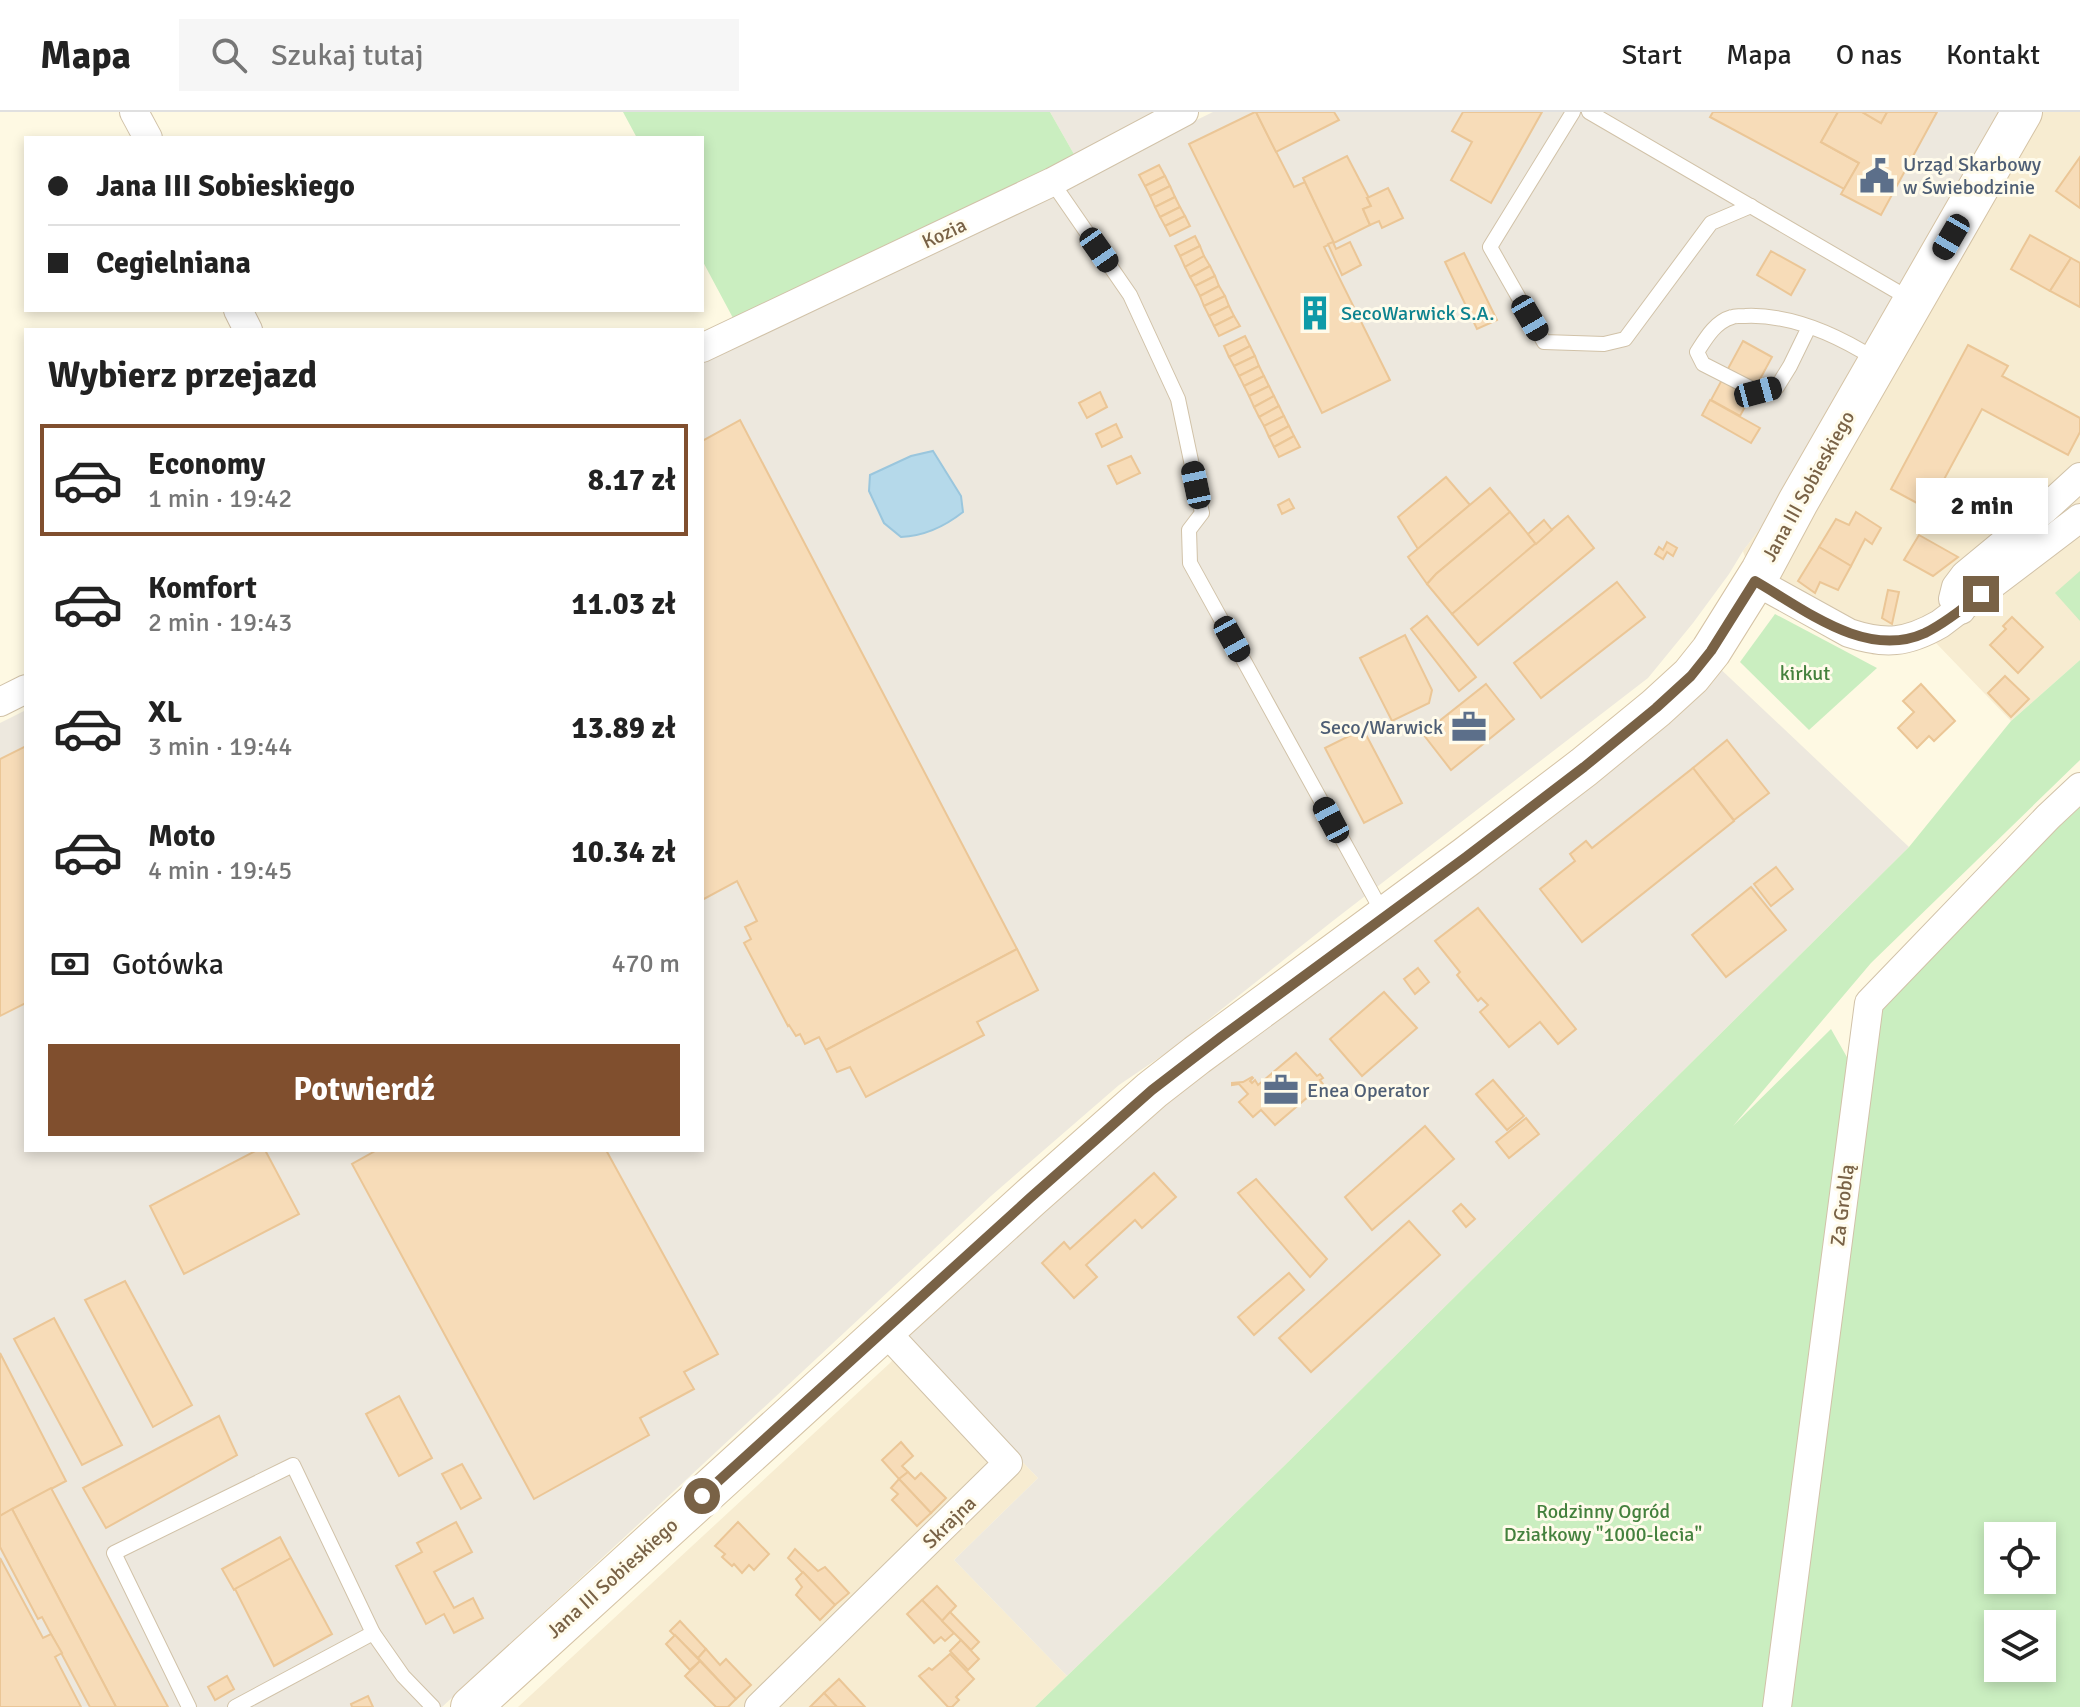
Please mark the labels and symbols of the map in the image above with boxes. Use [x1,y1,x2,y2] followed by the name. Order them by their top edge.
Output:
[1903,152,2042,200] place label: Urząd Skarbowy w Świebodzinie
[1858,157,1896,195] public building icon: Urząd Skarbowy w Świebodzinie
[1929,210,1973,264] car
[918,212,970,255] street label: Kozia
[1075,223,1123,277] car
[1508,291,1552,345] car
[1296,294,1334,332] building icon: SecoWarwick S.A.
[1341,301,1495,326] place label: SecoWarwick S.A.
[1732,374,1784,410] car
[1757,406,1860,566] street label: Jana III Sobieskiego
[1179,459,1213,511] car
[1915,478,2047,534] callout: 2 min
[1963,576,1999,612] route end
[1210,612,1254,666] car
[1780,661,1830,686] park label: kirkut
[1450,708,1488,746] office icon: Seco/Warwick
[1320,715,1443,740] place label: Seco/Warwick
[1309,793,1353,847] car
[1262,1071,1300,1109] office icon: Enea Operator
[1307,1078,1430,1103] place label: Enea Operator
[1825,1163,1860,1247] street label: Za Groblą
[684,1478,720,1514] route start
[917,1491,981,1554] street label: Skrajna
[1504,1499,1702,1547] park label: Rodzinny Ogród Działkowy "1000-lecia"
[541,1513,683,1644] street label: Jana III Sobieskiego

